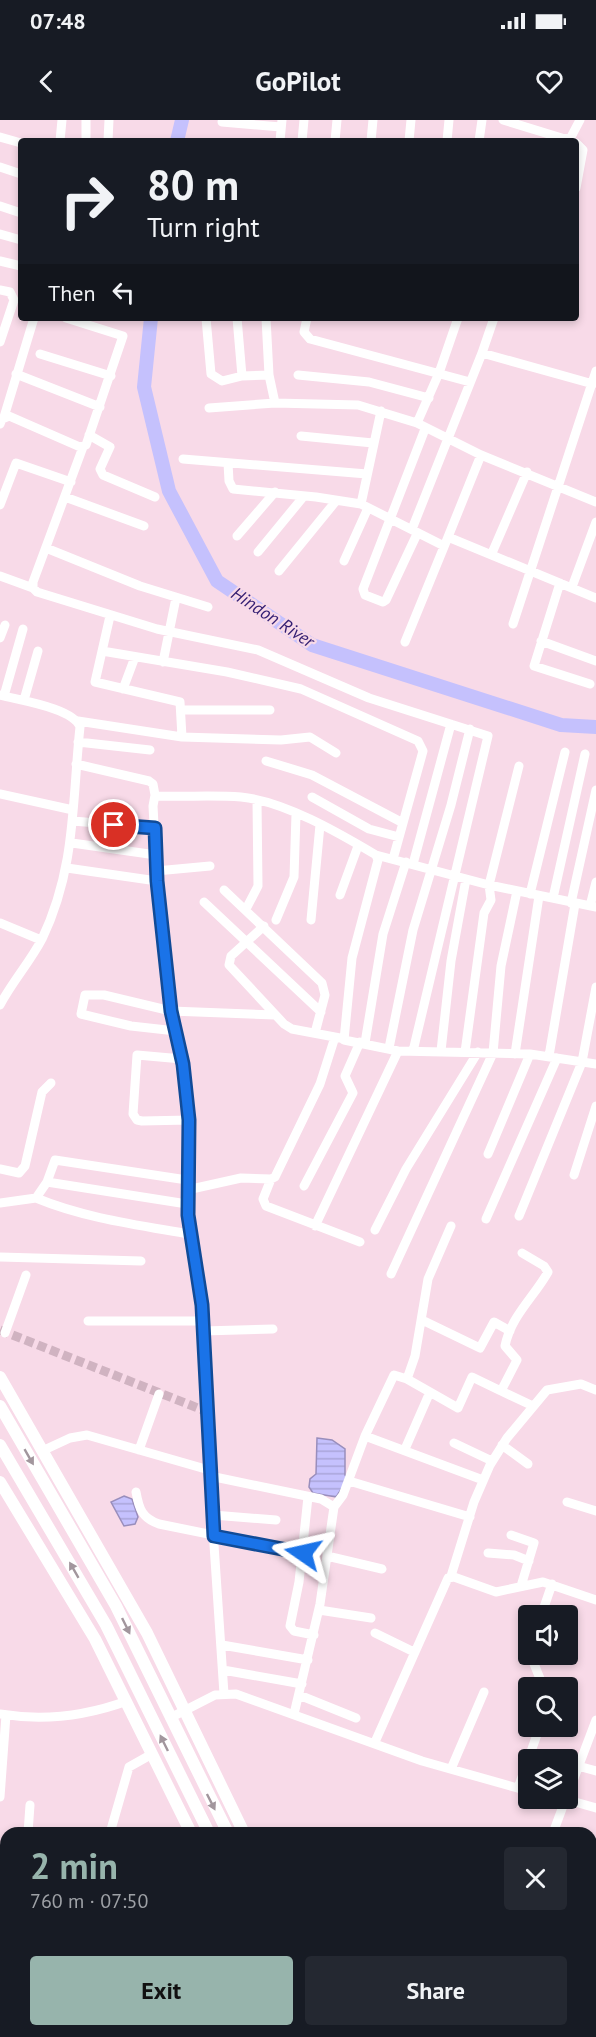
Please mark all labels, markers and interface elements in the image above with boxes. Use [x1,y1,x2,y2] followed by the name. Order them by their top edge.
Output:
[30,7,86,35] text: 07:48
[255,64,341,98] text: GoPilot
[30,65,63,98] icon: back
[533,65,566,98] icon: heart
[147,157,239,212] text: 80 m
[48,162,126,240] icon: right
[147,210,260,244] text: Turn right
[107,276,140,309] icon: left
[48,279,95,307] text: Then
[227,582,320,653] water label: Hindon River
[88,799,139,850] pin
[97,808,130,841] icon: arrive
[24,1449,35,1465] one-way arrow
[271,1521,335,1585] position arrow
[69,1561,79,1578] one-way arrow
[518,1605,578,1809] map controls
[518,1605,578,1665] button: sound
[121,1618,130,1635] one-way arrow
[518,1677,578,1737] button: search
[159,1734,169,1751] one-way arrow
[518,1749,578,1809] button: layers
[207,1793,216,1810] one-way arrow
[30,1842,118,1889] text: 2 min
[504,1847,567,1910] button: close
[30,1888,148,1914] text: 760 m · 07:50
[30,1956,293,2025] button: Exit
[305,1956,567,2025] button: Share

